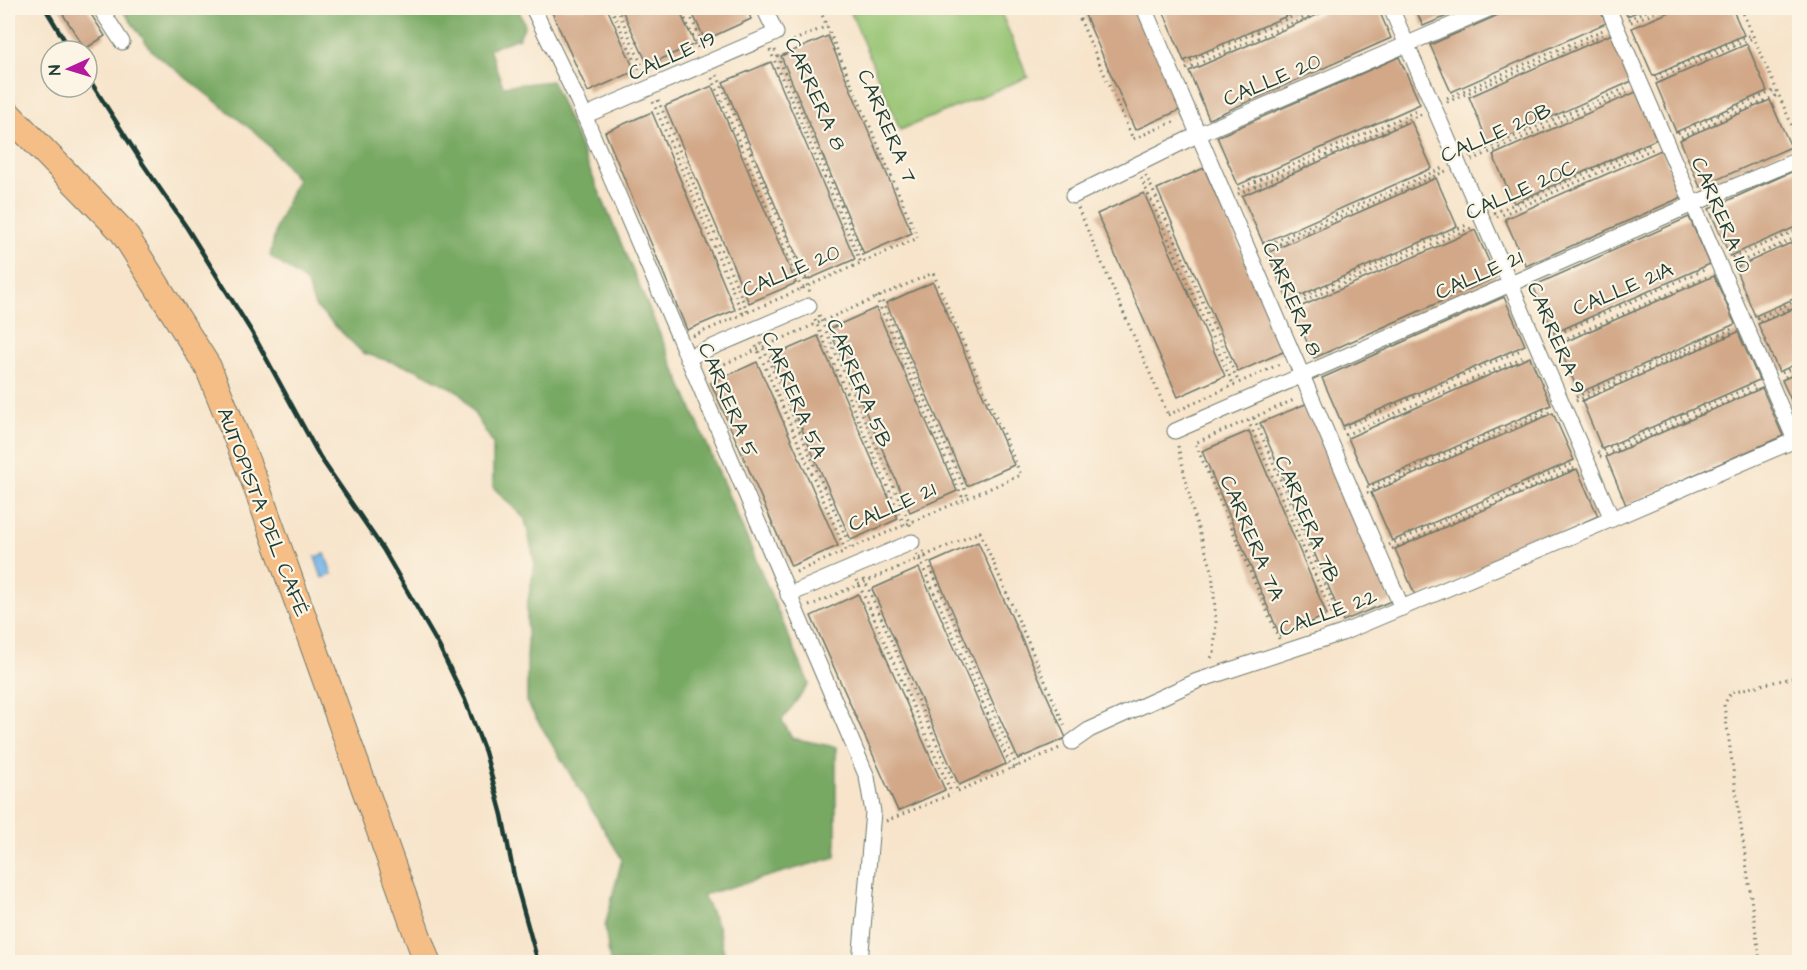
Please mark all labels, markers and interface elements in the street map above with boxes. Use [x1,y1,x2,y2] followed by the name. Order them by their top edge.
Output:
[624,24,720,88] street label: CALLE 19
[777,33,853,156] street label: CARRERA 8
[39,39,99,99] north arrow
[1219,46,1325,114] street label: CALLE 20
[44,64,66,76] text: N
[850,65,924,187] street label: CARRERA 7
[1436,96,1556,170] street label: CALLE 20B
[1461,153,1581,227] street label: CALLE 20C
[1684,153,1758,277] street label: CARRERA 10
[738,237,844,305] street label: CALLE 20
[1255,238,1329,361] street label: CARRERA 8
[1431,243,1528,307] street label: CALLE 21
[1568,255,1678,323] street label: CALLE 21A
[1519,277,1593,399] street label: CARRERA 9
[819,314,899,452] street label: CARRERA 5B
[754,327,834,464] street label: CARRERA 5A
[691,338,765,462] street label: CARRERA 5
[210,403,316,621] street label: AUTOPISTA DEL CAFÉ
[1267,451,1347,587] street label: CARRERA 7B
[1212,471,1292,606] street label: CARRERA 7A
[844,475,941,539] street label: CALLE 21
[1275,582,1381,644] street label: CALLE 22

